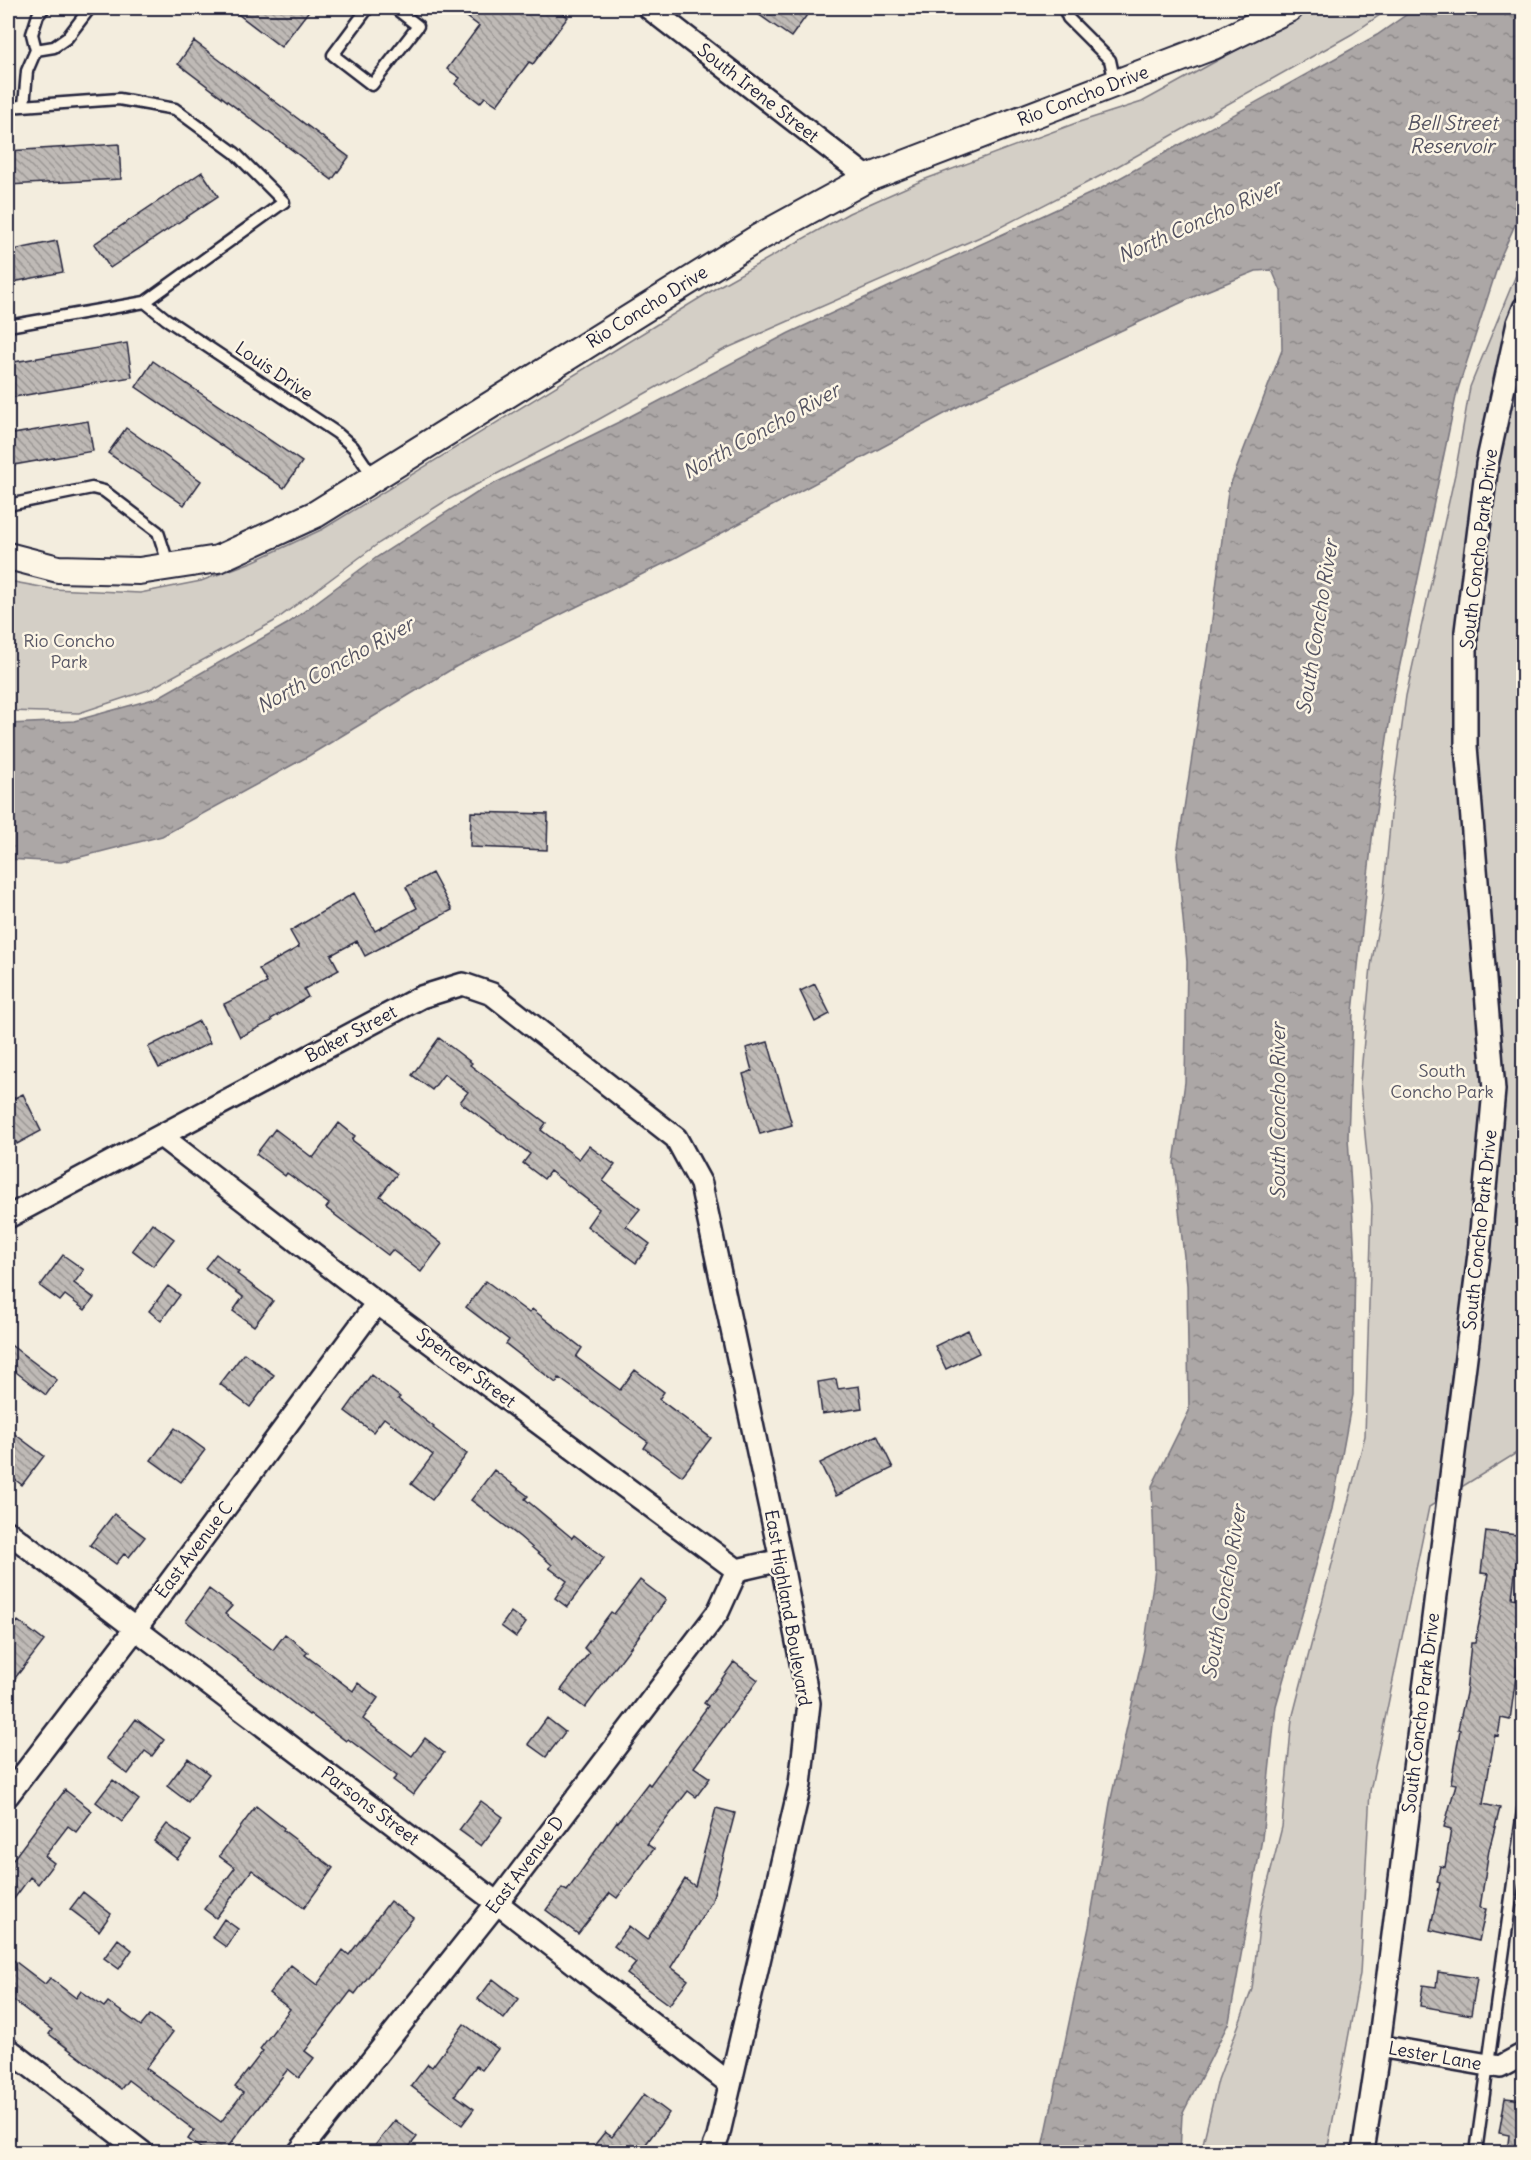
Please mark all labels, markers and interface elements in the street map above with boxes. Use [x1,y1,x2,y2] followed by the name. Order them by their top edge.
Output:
[693,38,824,147] street label: South Irene Street
[1014,60,1152,131] street label: Rio Concho Drive
[1407,110,1500,158] water label: Bell Street Reservoir
[1114,172,1287,268] water label: North Concho River
[582,260,712,353] street label: Rio Concho Drive
[231,336,318,405] street label: Louis Drive
[678,376,846,484] water label: North Concho River
[1455,447,1502,650] street label: South Concho Park Drive
[1290,535,1343,716] water label: South Concho River
[252,610,420,718] water label: North Concho River
[23,629,115,673] park label: Rio Concho Park
[301,1000,401,1067] street label: Baker Street
[1265,1020,1290,1199] water label: South Concho River
[1390,1059,1494,1103] park label: South Concho Park
[1458,1129,1501,1331] street label: South Concho Park Drive
[412,1323,521,1412] street label: Spencer Street
[150,1496,238,1603] street label: East Avenue C
[1196,1500,1252,1681] water label: South Concho River
[760,1508,817,1708] street label: East Highland Boulevard
[1397,1611,1444,1814] street label: South Concho Park Drive
[317,1761,424,1850] street label: Parsons Street
[480,1811,569,1918] street label: East Avenue D
[1387,2036,1484,2075] street label: Lester Lane

